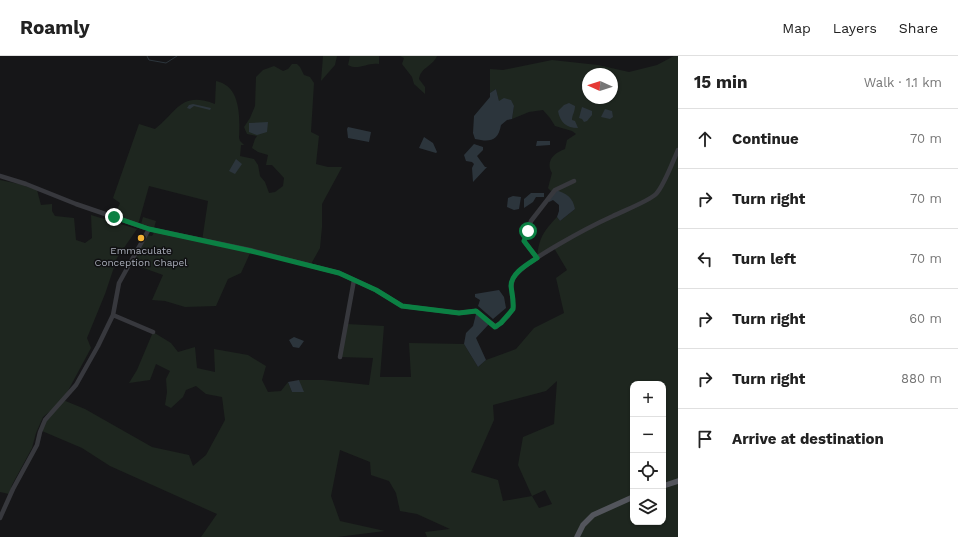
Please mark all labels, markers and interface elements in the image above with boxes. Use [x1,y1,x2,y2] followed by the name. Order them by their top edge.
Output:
[20,16,90,39] text: Roamly
[782,20,811,36] text: Map
[833,20,877,36] text: Layers
[899,20,938,36] text: Share
[582,68,618,104] north arrow
[694,72,748,92] text: 15 min
[864,75,942,90] text: Walk · 1.1 km
[694,128,716,150] icon: ahead
[732,130,799,148] text: Continue
[910,131,942,146] text: 70 m
[694,188,716,210] icon: right
[732,190,805,208] text: Turn right
[910,191,942,206] text: 70 m
[105,208,123,226] route end
[519,222,537,240] route start
[136,233,146,243] marker: Emmaculate Conception Chapel
[95,245,187,268] place label: Emmaculate Conception Chapel
[694,248,716,270] icon: left
[732,250,796,268] text: Turn left
[910,251,942,266] text: 70 m
[694,308,716,330] icon: right
[732,310,805,328] text: Turn right
[909,311,942,326] text: 60 m
[694,368,716,390] icon: right
[732,370,805,388] text: Turn right
[901,371,942,386] text: 880 m
[630,381,666,525] map controls
[630,381,666,417] button: +
[630,417,666,453] button: −
[694,428,716,450] icon: arrive
[732,430,884,448] text: Arrive at destination
[630,453,666,489] button: locate
[630,489,666,525] button: layers

